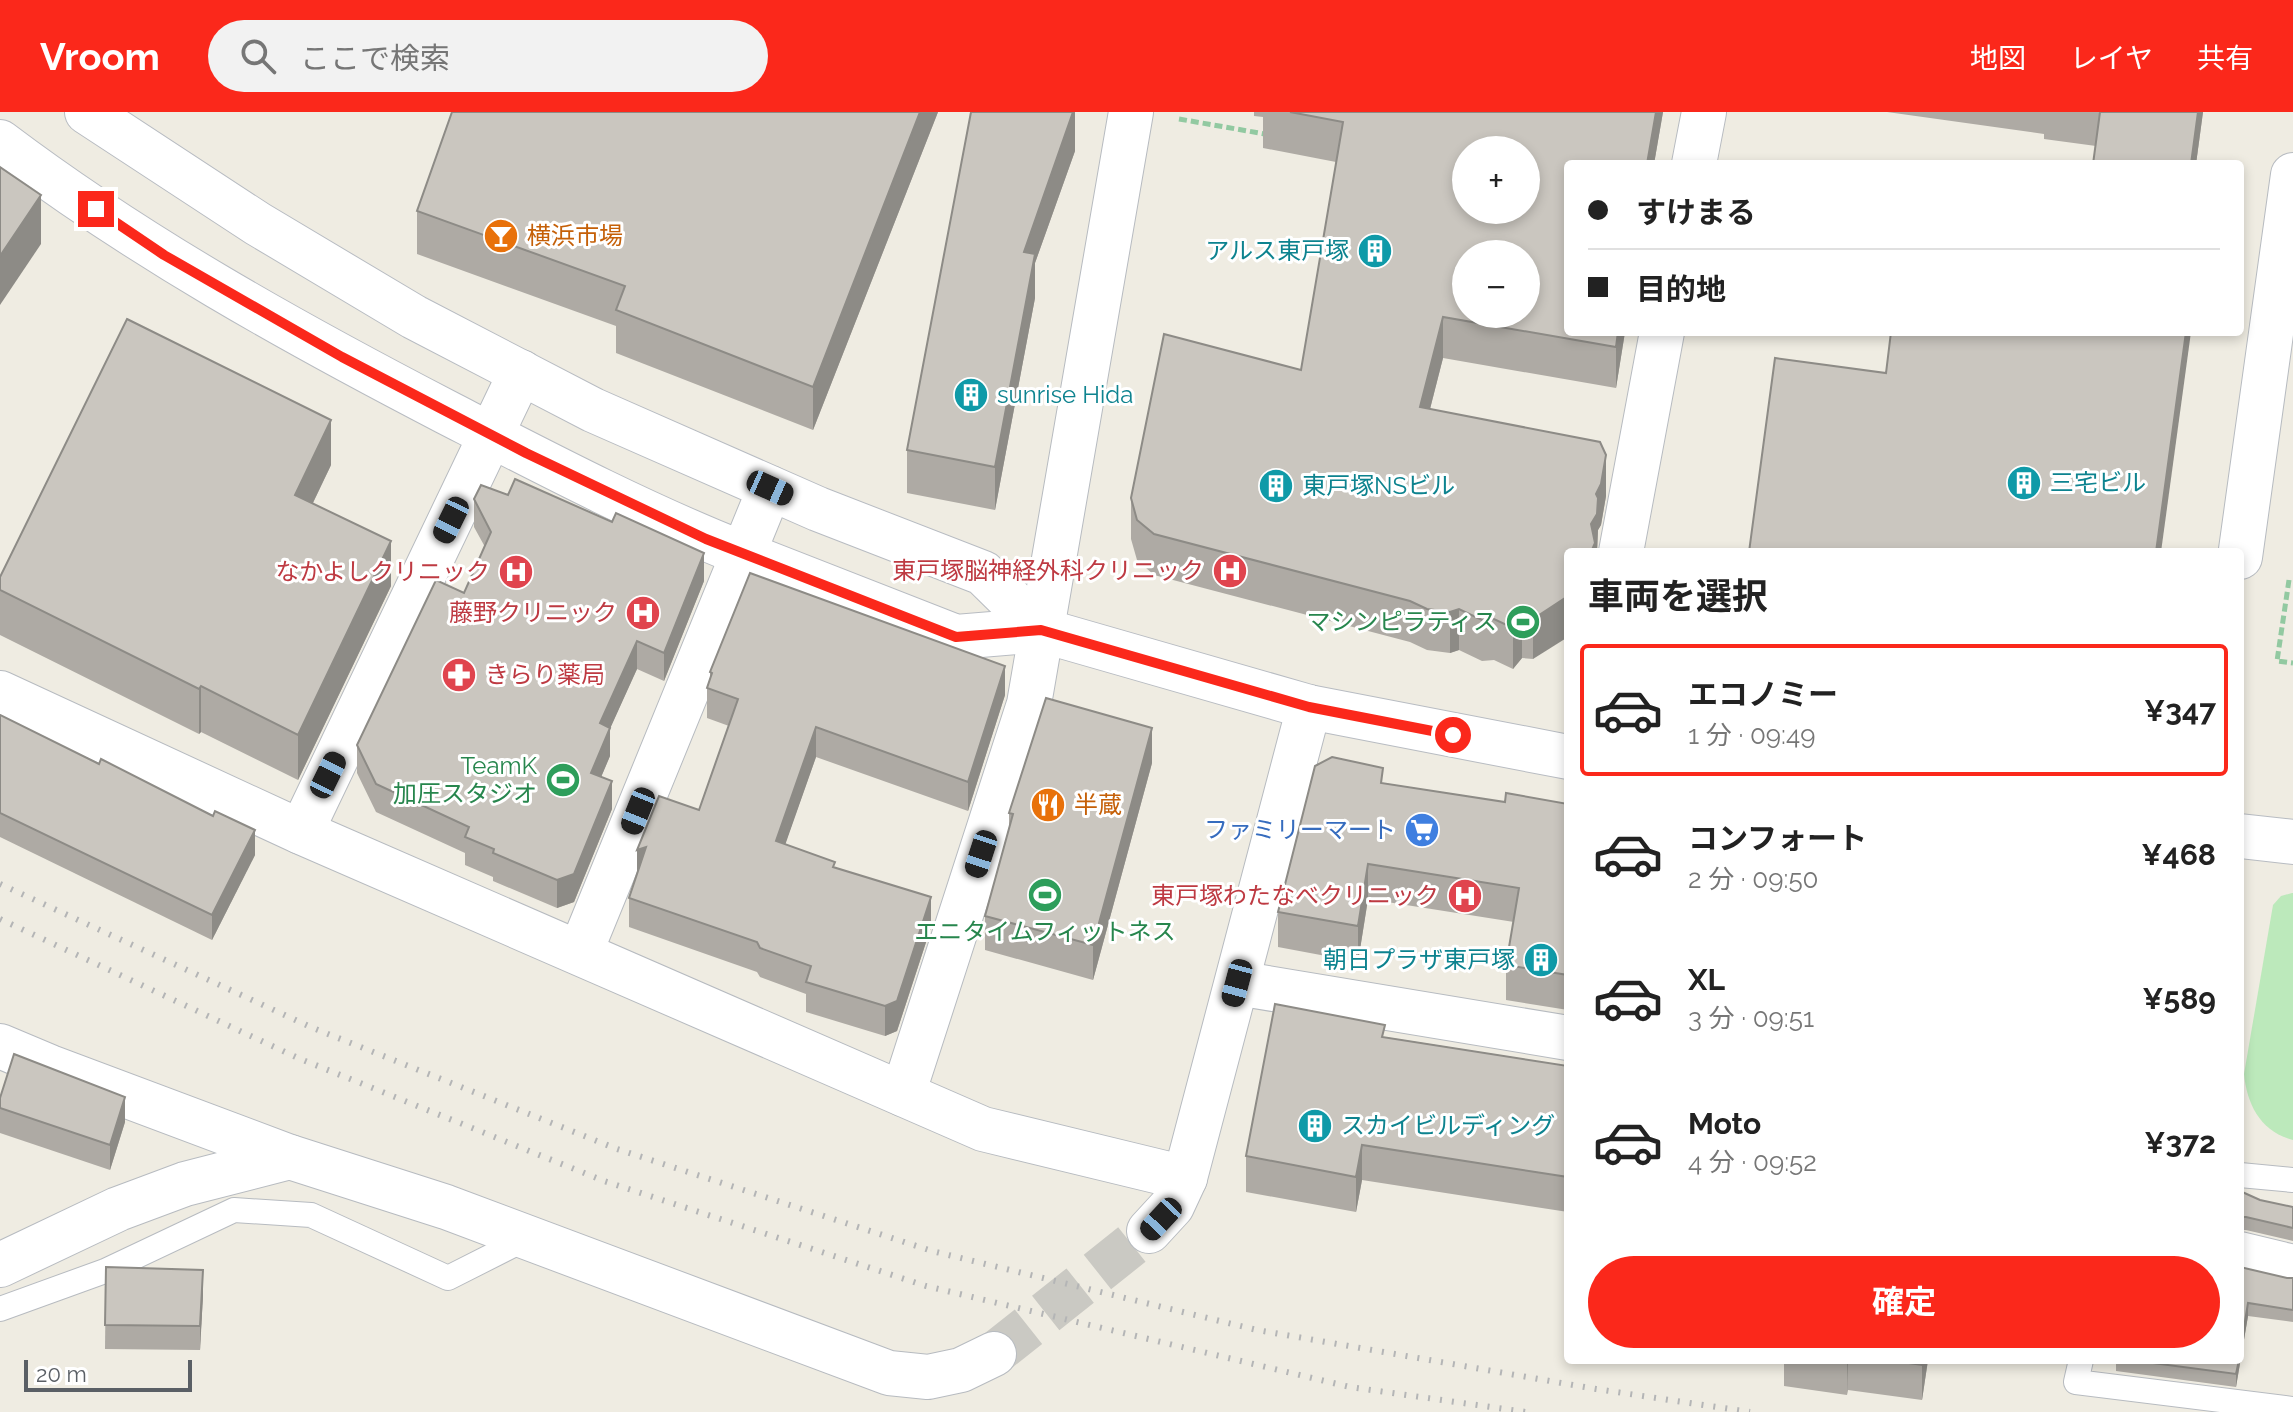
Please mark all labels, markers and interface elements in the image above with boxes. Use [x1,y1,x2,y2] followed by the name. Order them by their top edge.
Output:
[208,20,768,92] search box
[40,34,160,79] text: Vroom
[236,34,280,78] icon: search
[300,41,450,76] text: ここで検索
[1970,42,2026,75] text: 地図
[2070,42,2153,75] text: レイヤ
[2197,42,2253,75] text: 共有
[1452,136,1540,328] map controls
[1452,136,1540,224] button: +
[78,191,114,227] route end
[1636,195,1756,230] text: すけまる
[482,217,520,255] bar icon: 横浜市場
[527,221,623,250] place label: 横浜市場
[1356,232,1394,270] building icon: アルス東戸塚
[1205,236,1349,265] place label: アルス東戸塚
[1452,240,1540,328] button: −
[1636,272,1726,307] text: 目的地
[952,376,990,414] building icon: sunrise Hida
[997,380,1133,409] place label: sunrise Hida
[2005,464,2043,502] building icon: 三宅ビル
[743,467,797,509] car
[1257,467,1295,505] building icon: 東戸塚NSビル
[2050,468,2146,497] place label: 三宅ビル
[1302,471,1455,500] place label: 東戸塚NSビル
[430,493,472,547] car
[1211,552,1249,590] hospital icon: 東戸塚脳神経外科クリニック
[497,553,535,591] hospital icon: なかよしクリニック
[892,556,1204,585] place label: 東戸塚脳神経外科クリニック
[275,557,490,586] place label: なかよしクリニック
[1588,575,1768,617] text: 車両を選択
[624,594,662,632] hospital icon: 藤野クリニック
[449,598,617,627] place label: 藤野クリニック
[1504,603,1542,641] sports icon: マシンピラティス
[1306,607,1497,636] place label: マシンピラティス
[440,656,478,694] pharmacy icon: きらり薬局
[485,660,605,689] place label: きらり薬局
[1592,674,1664,746] icon: car
[1688,677,1838,712] text: エコノミー
[2144,693,2216,728] text: ¥347
[1435,717,1471,753] route start
[1688,720,1815,750] text: 1 分 · 09:49
[307,748,349,802] car
[393,751,538,808] place label: TeamK 加圧スタジオ
[544,761,582,799] sports icon: TeamK 加圧スタジオ
[618,784,658,838] car
[1029,786,1067,824] restaurant icon: 半蔵
[1074,790,1122,819] place label: 半蔵
[1403,811,1441,849] supermarket icon: ファミリーマート
[1204,815,1396,844] place label: ファミリーマート
[1592,818,1664,890] icon: car
[1688,821,1867,856] text: コンフォート
[962,827,1000,881] car
[2141,837,2216,872] text: ¥468
[1688,864,1818,894] text: 2 分 · 09:50
[1026,876,1064,914] sports icon: エニタイムフィットネス
[1446,877,1484,915] hospital icon: 東戸塚わたなべクリニック
[1151,881,1439,910] place label: 東戸塚わたなべクリニック
[914,917,1176,946] place label: エニタイムフィットネス
[1522,941,1560,979] building icon: 朝日プラザ東戸塚
[1323,945,1515,974] place label: 朝日プラザ東戸塚
[1219,957,1255,1009] car
[1592,962,1664,1034] icon: car
[1688,962,1725,997] text: XL
[2142,981,2216,1016] text: ¥589
[1688,1003,1814,1033] text: 3 分 · 09:51
[1592,1106,1664,1178] icon: car
[1688,1106,1761,1141] text: Moto
[1296,1107,1334,1145] building icon: スカイビルディング
[1341,1111,1555,1140] place label: スカイビルディング
[2144,1125,2216,1160] text: ¥372
[1688,1147,1817,1177] text: 4 分 · 09:52
[1136,1193,1186,1245] car
[1588,1256,2220,1348] button: 確定
[24,1356,192,1392] scale bar
[36,1361,87,1387] text: 20 m

